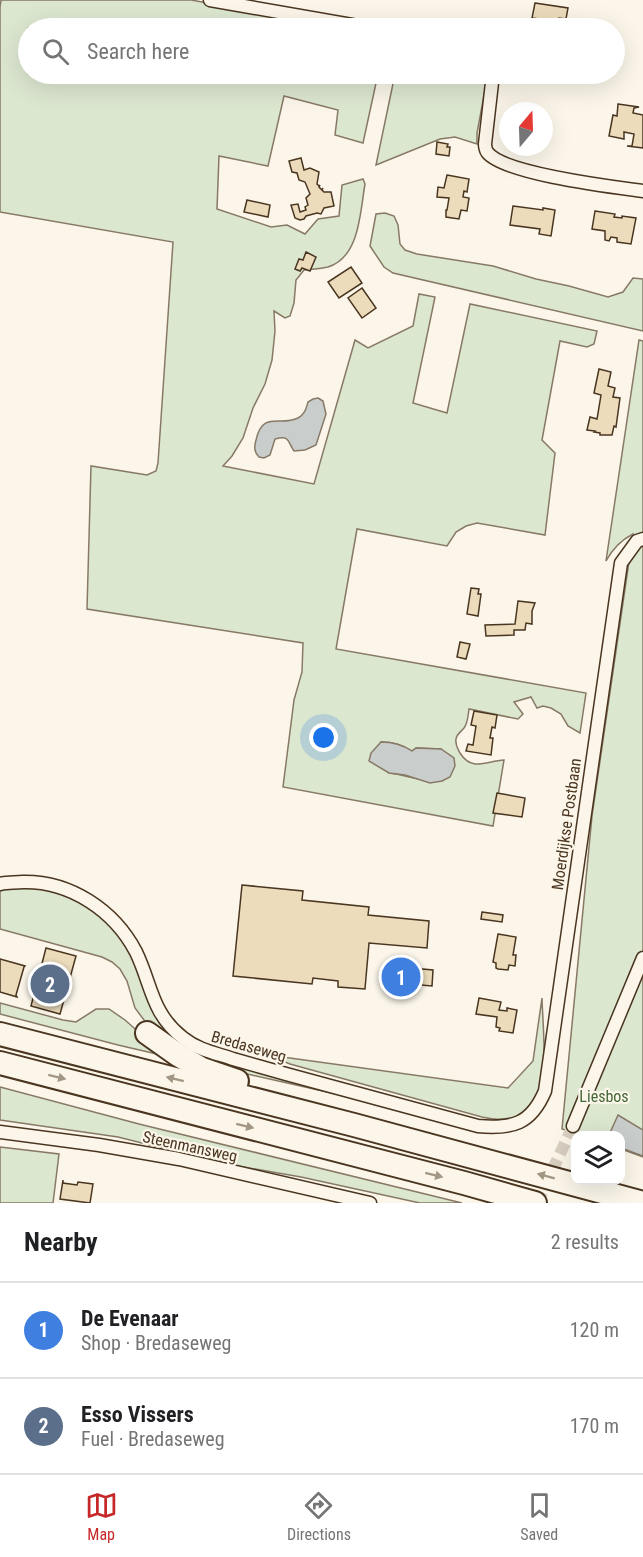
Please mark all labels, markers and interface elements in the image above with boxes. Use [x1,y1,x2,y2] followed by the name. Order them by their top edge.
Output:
[18,18,625,84] search box
[39,35,72,68] icon: search
[87,39,189,64] text: Search here
[499,102,553,156] north arrow
[309,723,338,752] your location
[548,757,585,891] street label: Moerdijkse Postbaan
[382,954,420,1000] pin: 1
[31,962,70,1006] pin: 2
[209,1027,289,1066] street label: Bredaseweg
[47,1073,66,1083] one-way arrow
[166,1073,184,1083] one-way arrow
[579,1087,629,1106] park label: Liesbos
[237,1122,255,1131] one-way arrow
[141,1127,239,1166] street label: Steenmansweg
[571,1131,625,1185] map controls
[571,1131,625,1185] button: layers
[425,1171,443,1180] one-way arrow
[537,1171,555,1180] one-way arrow
[24,1227,98,1257] text: Nearby
[551,1230,619,1254] text: 2 results
[81,1306,179,1331] text: De Evenaar
[38,1318,49,1342] text: 1
[570,1318,619,1342] text: 120 m
[81,1331,231,1355] text: Shop · Bredaseweg
[81,1402,194,1427] text: Esso Vissers
[38,1414,49,1438] text: 2
[570,1414,619,1438] text: 170 m
[81,1427,225,1451] text: Fuel · Bredaseweg
[85,1489,118,1544] tab: Map
[287,1489,351,1544] tab: Directions
[520,1489,558,1544] tab: Saved

